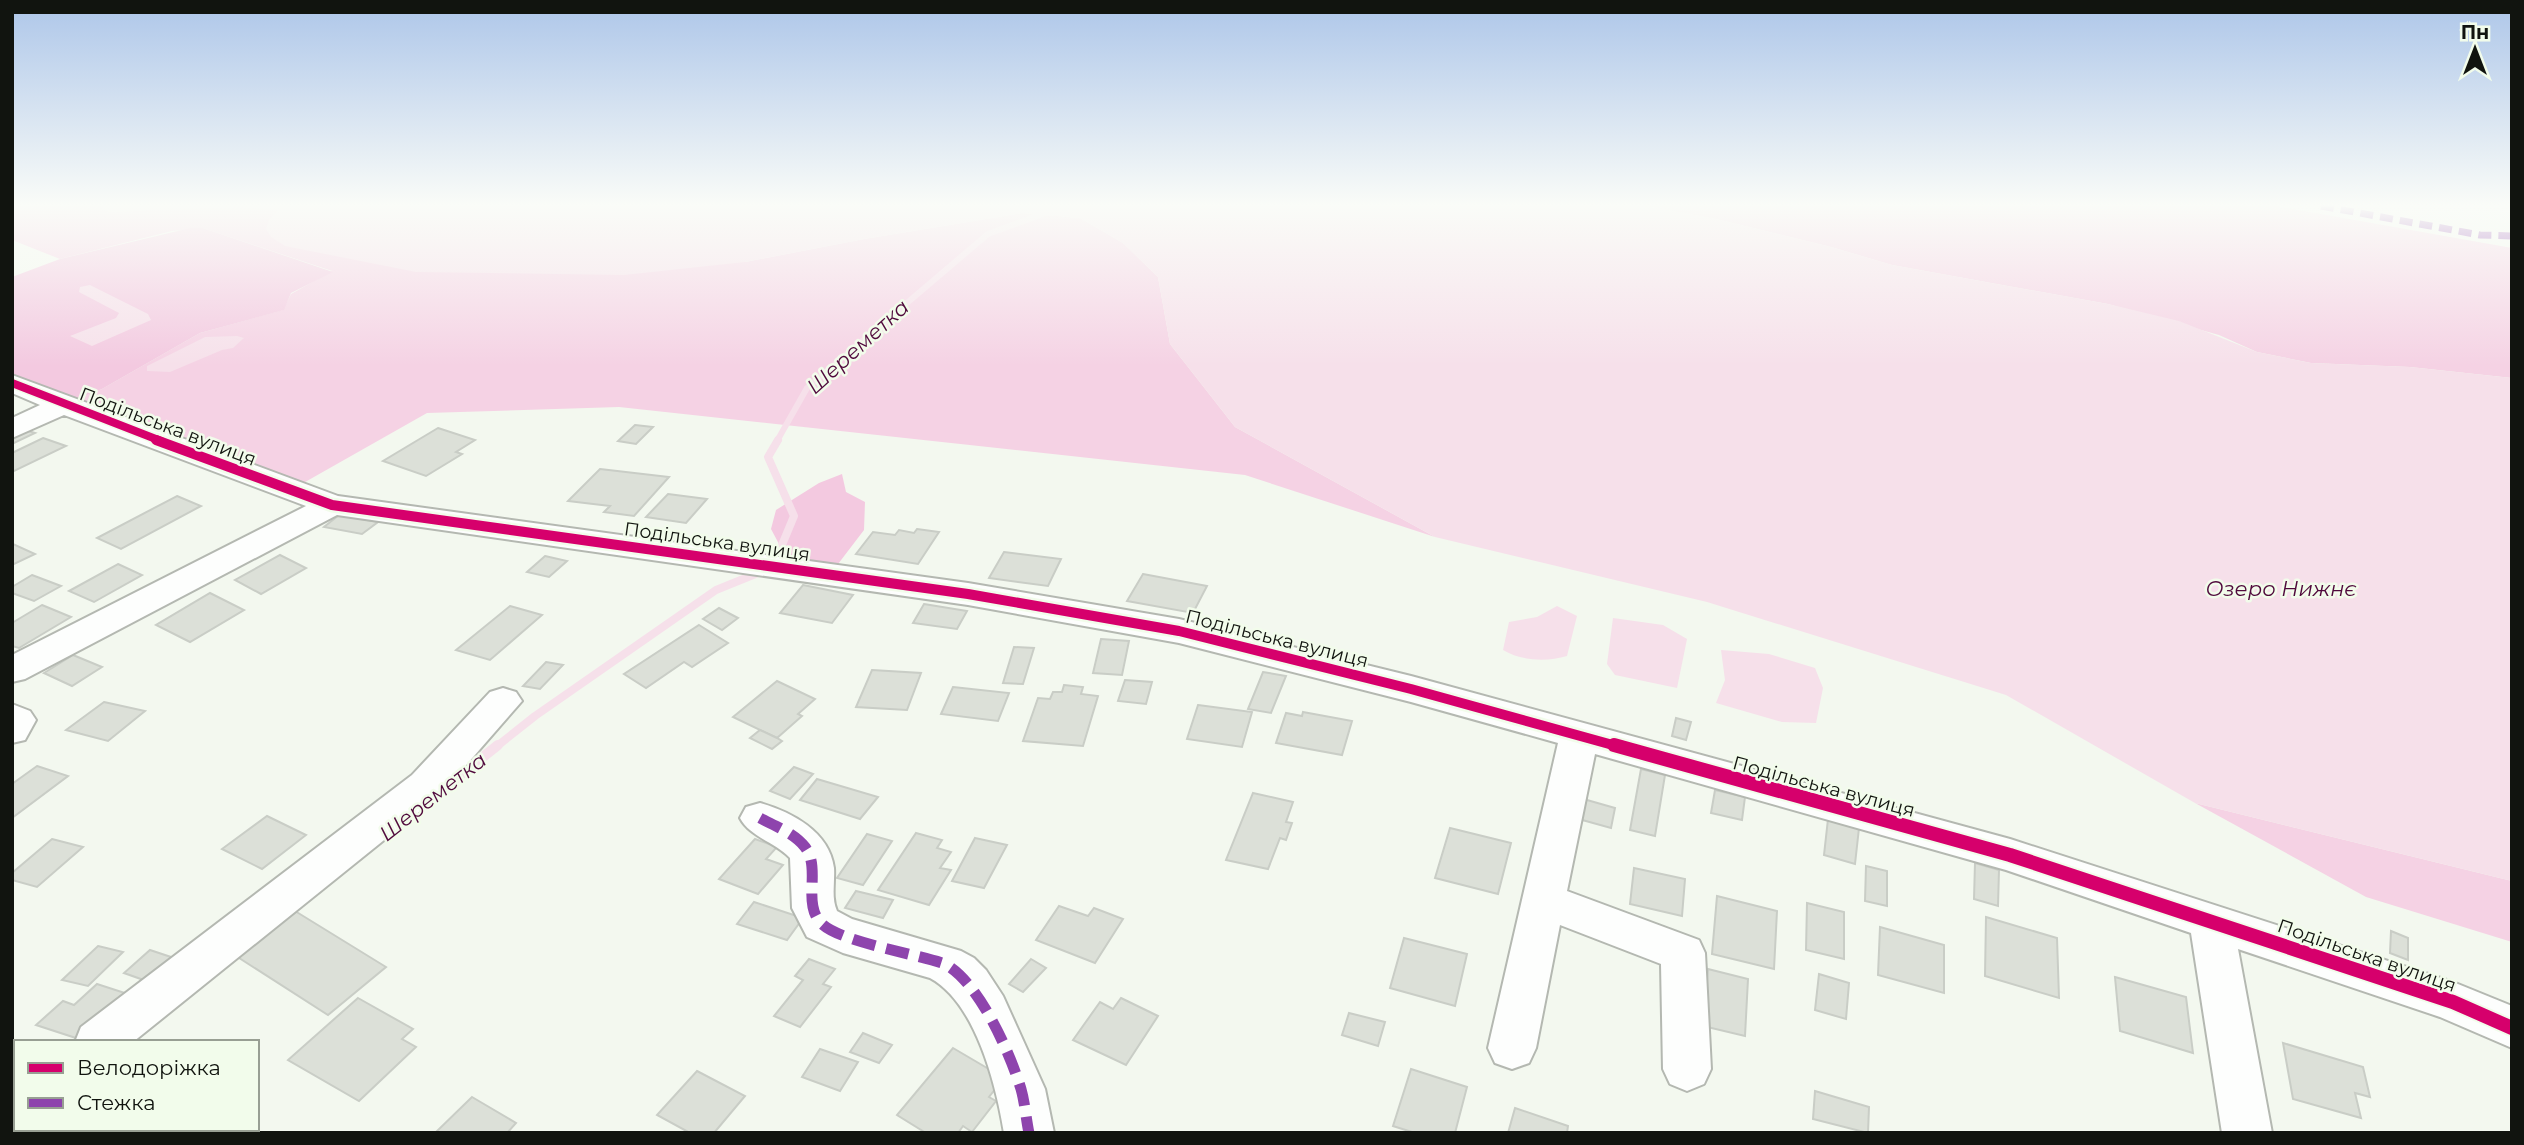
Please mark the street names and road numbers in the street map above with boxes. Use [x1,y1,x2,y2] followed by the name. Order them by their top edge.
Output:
[76,382,260,471] street label: Подільська вулиця
[622,517,811,566] street label: Подільська вулиця
[1183,605,1371,672] street label: Подільська вулиця
[1730,751,1917,822] street label: Подільська вулиця
[2274,914,2459,997] street label: Подільська вулиця

